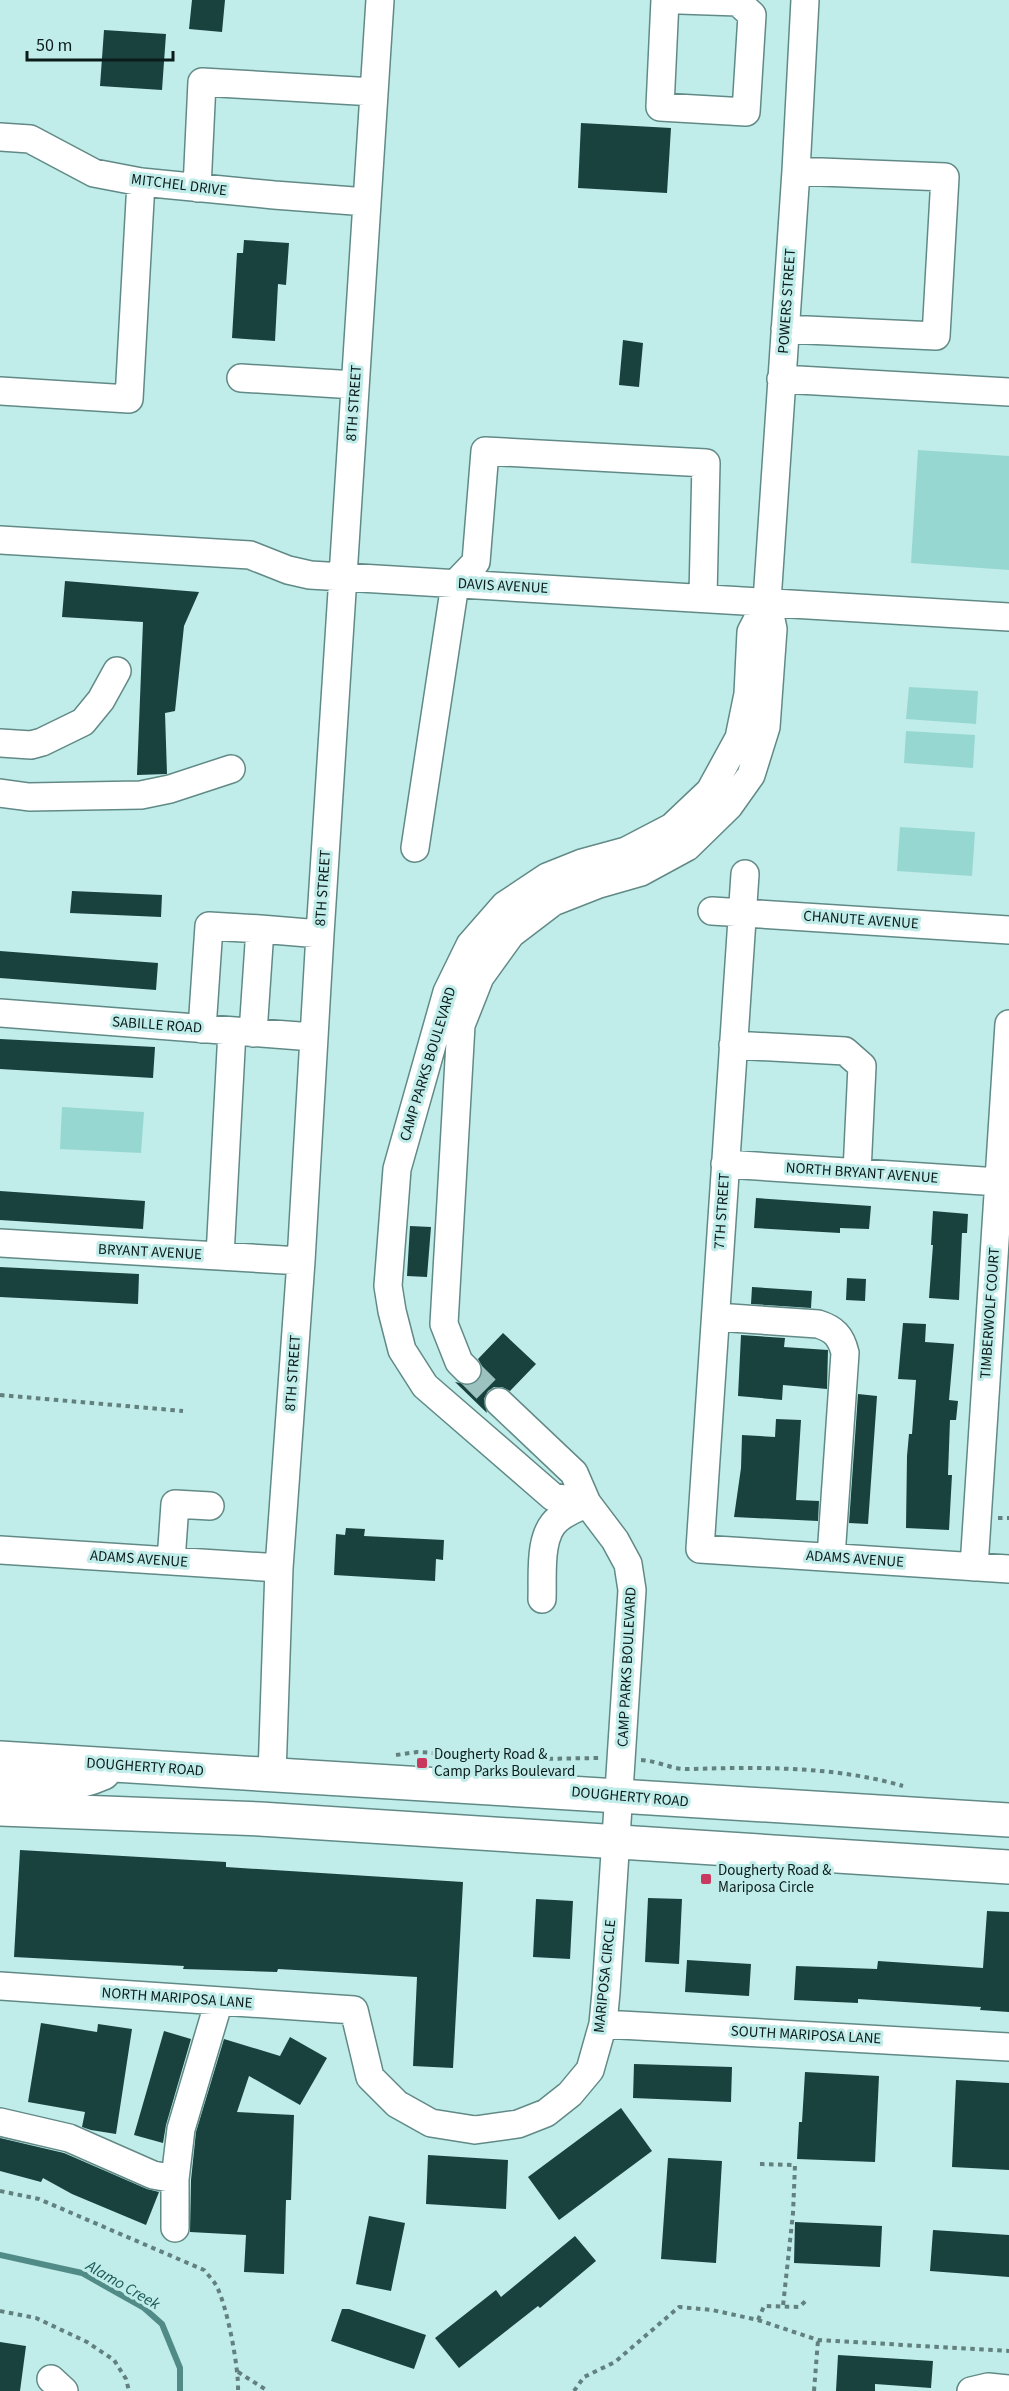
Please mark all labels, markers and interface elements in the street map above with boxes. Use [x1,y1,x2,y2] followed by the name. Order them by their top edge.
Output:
[27,24,172,62] scale bar
[36,33,72,58] text: 50 m
[130,169,228,201] street label: MITCHEL DRIVE
[773,248,801,354] street label: POWERS STREET
[341,364,367,442] street label: 8TH STREET
[457,573,549,599] street label: DAVIS AVENUE
[310,849,336,927] street label: 8TH STREET
[803,905,920,935] street label: CHANUTE AVENUE
[395,984,461,1144] street label: CAMP PARKS BOULEVARD
[111,1011,203,1039] street label: SABILLE ROAD
[785,1157,939,1189] street label: NORTH BRYANT AVENUE
[709,1172,735,1250] street label: 7TH STREET
[98,1239,203,1265] street label: BRYANT AVENUE
[975,1247,1005,1379] street label: TIMBERWOLF COURT
[280,1334,306,1412] street label: 8TH STREET
[89,1545,189,1573] street label: ADAMS AVENUE
[805,1545,905,1573] street label: ADAMS AVENUE
[612,1586,642,1748] street label: CAMP PARKS BOULEVARD
[434,1744,575,1782] place label: Dougherty Road & Camp Parks Boulevard
[85,1752,205,1782] street label: DOUGHERTY ROAD
[415,1756,429,1770] marker: Dougherty Road & Camp Parks Boulevard
[570,1781,690,1813] street label: DOUGHERTY ROAD
[718,1860,831,1898] place label: Dougherty Road & Mariposa Circle
[699,1872,713,1886] marker: Dougherty Road & Mariposa Circle
[589,1918,621,2034] street label: MARIPOSA CIRCLE
[101,1982,253,2014] street label: NORTH MARIPOSA LANE
[730,2021,882,2049] street label: SOUTH MARIPOSA LANE
[81,2254,164,2315] water label: Alamo Creek

